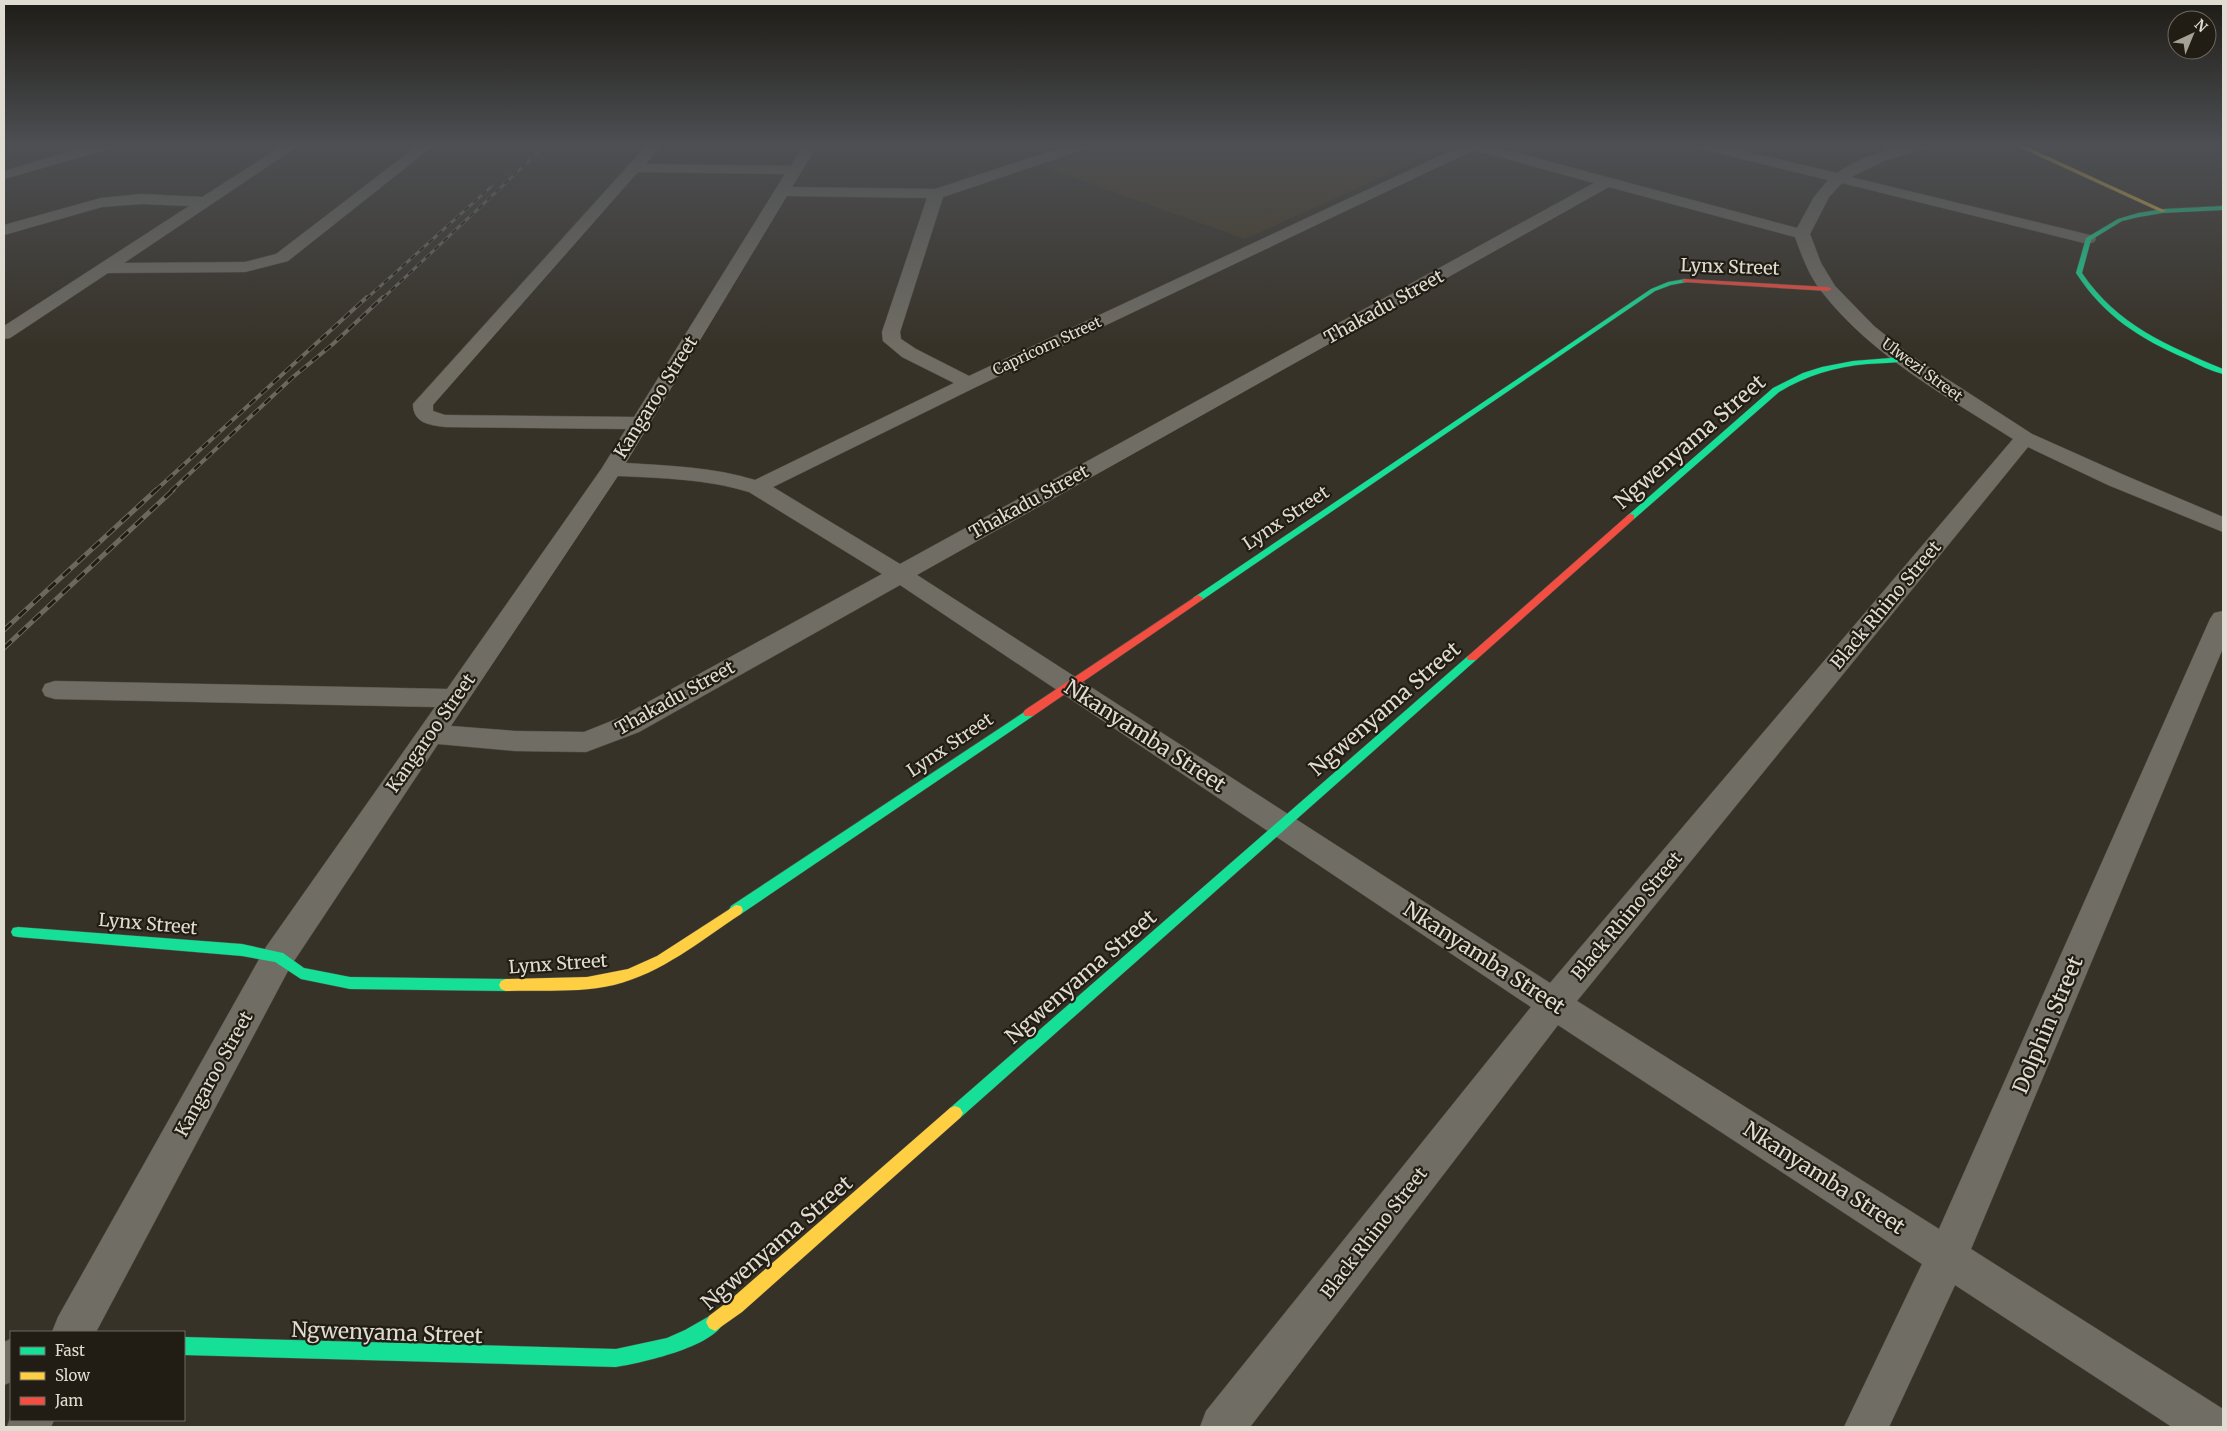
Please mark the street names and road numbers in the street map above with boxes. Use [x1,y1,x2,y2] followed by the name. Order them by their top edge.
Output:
[1680,253,1780,280] street label: Lynx Street
[1320,264,1448,349] street label: Thakadu Street
[989,312,1104,379] street label: Capricorn Street
[609,331,702,462] street label: Kangaroo Street
[1878,334,1967,405] street label: Ulwezi Street
[1609,369,1771,515] street label: Ngwenyama Street
[965,459,1093,544] street label: Thakadu Street
[1238,480,1333,555] street label: Lynx Street
[1825,536,1946,673] street label: Black Rhino Street
[1304,636,1466,782] street label: Ngwenyama Street
[611,655,739,740] street label: Thakadu Street
[381,669,480,796] street label: Kangaroo Street
[1059,673,1231,798] street label: Nkanyamba Street
[902,707,997,782] street label: Lynx Street
[1566,847,1687,984] street label: Black Rhino Street
[1398,895,1570,1020] street label: Nkanyamba Street
[1000,904,1162,1050] street label: Ngwenyama Street
[98,908,198,939] street label: Lynx Street
[508,949,608,978] street label: Lynx Street
[2006,952,2089,1098] street label: Dolphin Street
[170,1007,257,1140] street label: Kangaroo Street
[1738,1115,1910,1240] street label: Nkanyamba Street
[1315,1162,1432,1303] street label: Black Rhino Street
[696,1170,858,1316] street label: Ngwenyama Street
[291,1316,483,1349] street label: Ngwenyama Street

